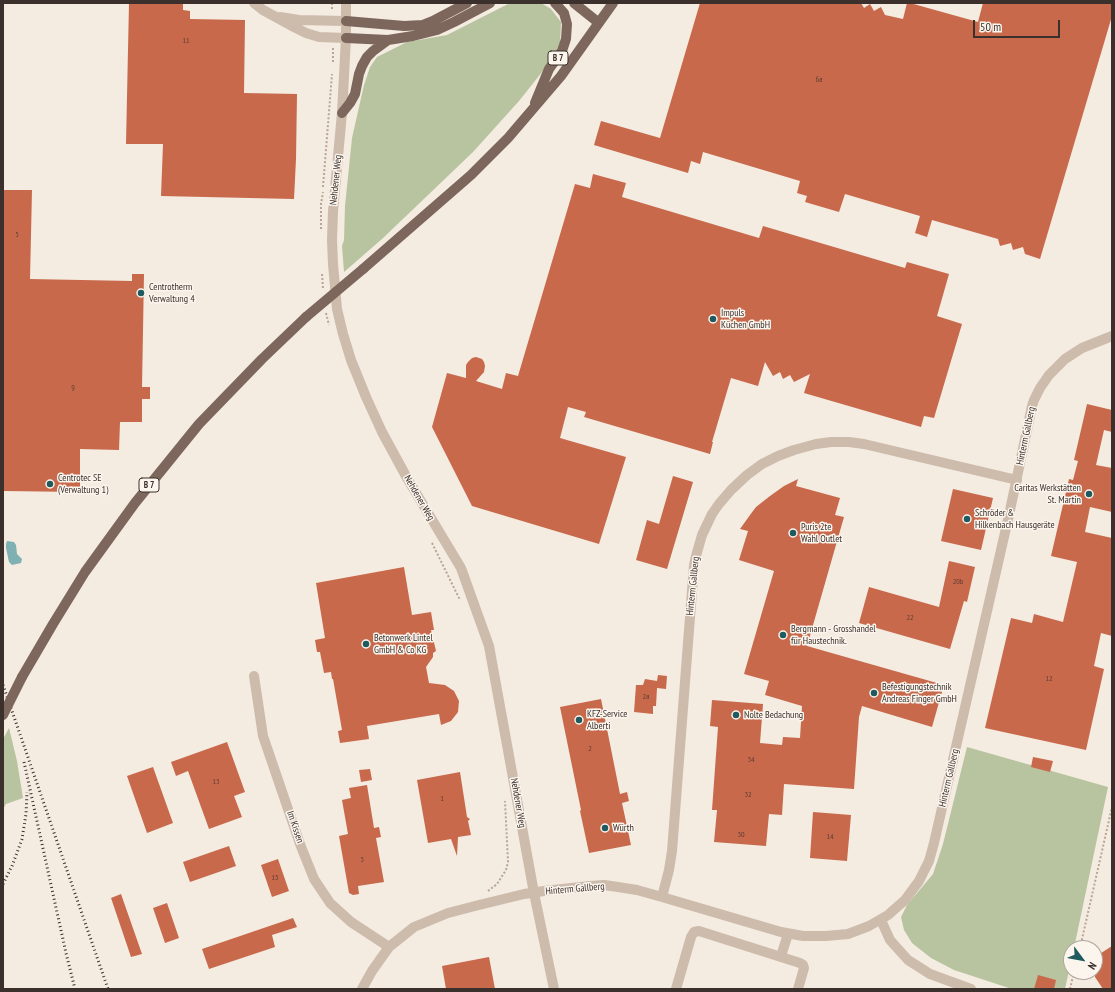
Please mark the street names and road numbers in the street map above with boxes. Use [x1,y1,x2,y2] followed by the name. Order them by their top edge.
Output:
[548,51,568,65] road number: B 7
[327,154,345,206] street label: Nehdener Weg
[1014,406,1038,466] street label: Hinterm Gallberg
[401,473,437,523] street label: Nehdener Weg
[139,478,159,492] road number: B 7
[684,556,702,616] street label: Hinterm Gallberg
[936,748,962,808] street label: Hinterm Gallberg
[508,777,528,829] street label: Nehdener Weg
[284,809,306,845] street label: Im Kissen
[545,880,605,898] street label: Hinterm Gallberg

